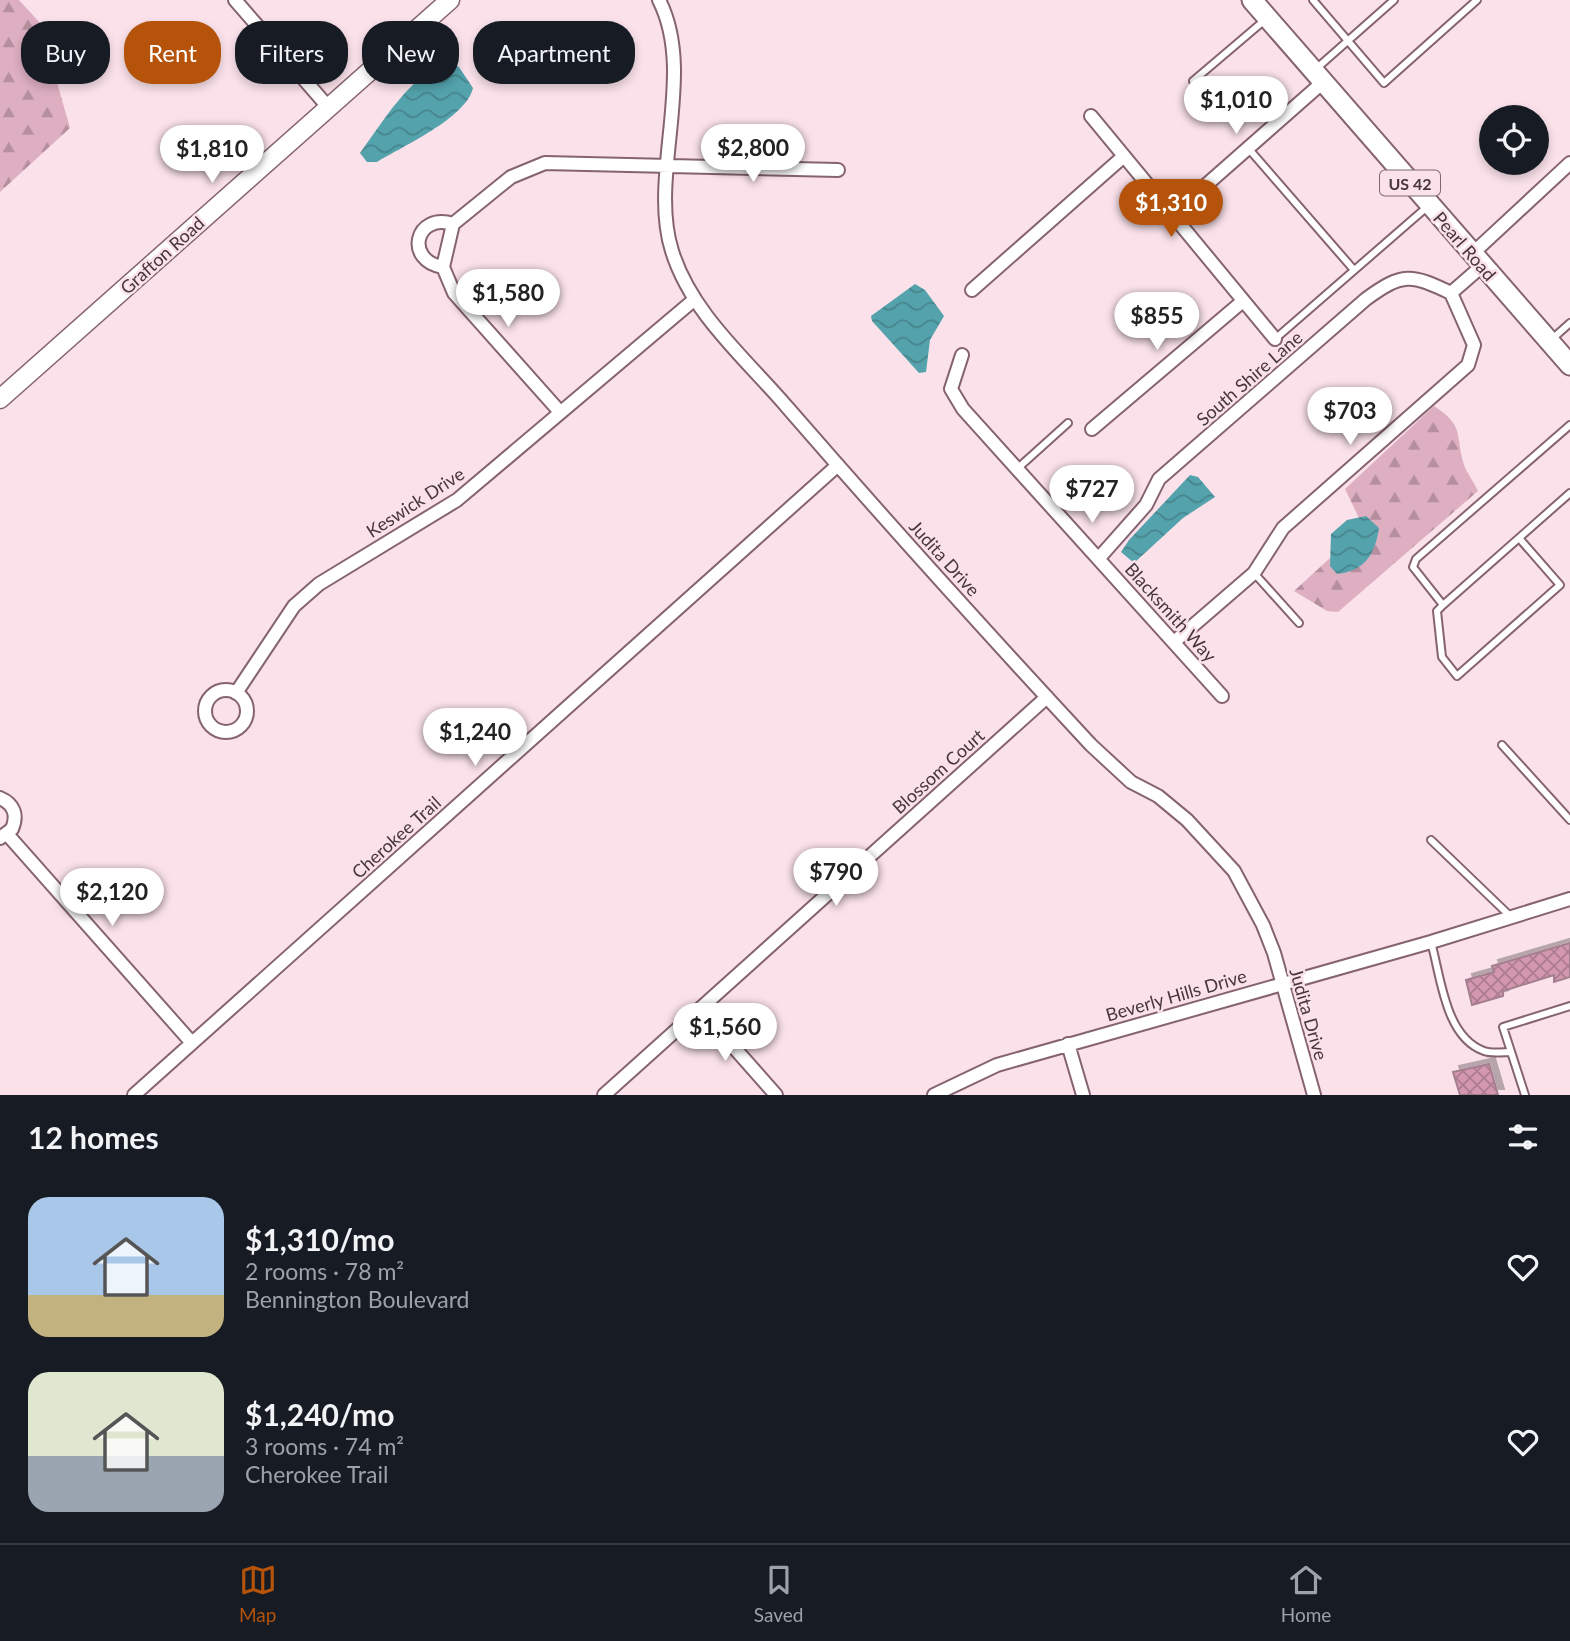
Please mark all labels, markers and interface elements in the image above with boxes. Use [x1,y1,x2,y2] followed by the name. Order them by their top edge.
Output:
[21,21,110,84] chip: Buy
[124,21,221,84] chip: Rent
[235,21,348,84] chip: Filters
[362,21,459,84] chip: New
[473,21,635,84] chip: Apartment
[1179,76,1293,136] pin: $1,010
[1200,85,1272,113] text: $1,010
[1479,105,1549,175] map controls
[1479,105,1549,175] button: locate
[696,124,810,184] pin: $2,800
[155,125,269,185] pin: $1,810
[717,133,789,161] text: $2,800
[176,134,248,162] text: $1,810
[1380,170,1440,196] road number: US 42
[1114,180,1228,239] pin: $1,310
[1135,188,1207,216] text: $1,310
[1429,207,1501,285] street label: Pearl Road
[116,212,208,298] street label: Grafton Road
[451,270,565,329] pin: $1,580
[472,278,544,306] text: $1,580
[1116,292,1198,352] pin: $855
[1130,301,1184,329] text: $855
[1192,326,1306,430] street label: South Shire Lane
[1309,388,1391,447] pin: $703
[1323,396,1377,424] text: $703
[362,462,468,542] street label: Keswick Drive
[1051,466,1133,525] pin: $727
[1065,474,1119,502] text: $727
[905,515,985,601] street label: Judita Drive
[1121,558,1222,667] street label: Blacksmith Way
[418,708,532,768] pin: $1,240
[439,717,511,745] text: $1,240
[887,724,989,818] street label: Blossom Court
[347,791,445,883] street label: Cherokee Trail
[795,848,877,908] pin: $790
[809,857,863,885] text: $790
[55,869,169,928] pin: $2,120
[76,877,148,905] text: $2,120
[1103,964,1249,1026] street label: Beverly Hills Drive
[1285,965,1333,1063] street label: Judita Drive
[668,1004,782,1063] pin: $1,560
[689,1012,761,1040] text: $1,560
[1504,1118,1542,1156] icon: filters
[28,1119,159,1155] text: 12 homes
[245,1221,394,1257] text: $1,310/mo
[84,1225,168,1309] icon: home
[1504,1248,1542,1286] icon: heart
[245,1257,404,1285] text: 2 rooms · 78 m²
[245,1285,470,1313] text: Bennington Boulevard
[245,1396,394,1432] text: $1,240/mo
[84,1400,168,1484] icon: home
[1504,1423,1542,1461] icon: heart
[245,1432,404,1460] text: 3 rooms · 74 m²
[245,1460,388,1488] text: Cherokee Trail
[239,1561,277,1626] tab: Map
[754,1561,803,1626] tab: Saved
[1281,1561,1331,1626] tab: Home

